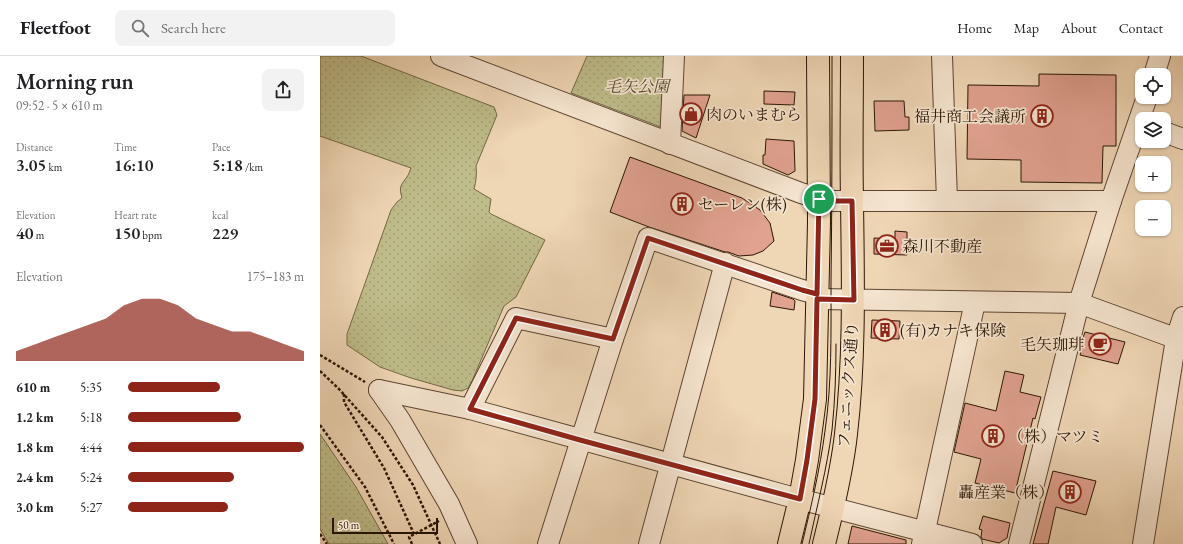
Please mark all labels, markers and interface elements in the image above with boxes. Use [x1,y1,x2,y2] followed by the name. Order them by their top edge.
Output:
[115,10,395,46] search box
[20,15,91,40] text: Fleetfoot
[129,17,151,39] icon: search
[161,18,226,37] text: Search here
[957,19,992,37] text: Home
[1014,19,1039,37] text: Map
[1061,19,1097,37] text: About
[1119,19,1163,37] text: Contact
[16,67,134,96] text: Morning run
[1135,68,1171,236] map controls
[1135,68,1171,104] button: locate
[262,69,304,111] button: share
[605,76,672,97] park label: 毛矢公園
[16,97,103,114] text: 09:52 · 5 × 610 m
[678,101,704,127] shop icon: 肉のいまむら
[1029,103,1055,129] building icon: 福井商工会議所
[706,104,802,125] place label: 肉のいまむら
[914,106,1026,127] place label: 福井商工会議所
[1135,112,1171,148] button: layers
[16,140,53,154] text: Distance
[114,140,137,154] text: Time
[212,140,230,154] text: Pace
[16,154,46,176] text: 3.05
[114,154,154,176] text: 16:10
[212,154,243,176] text: 5:18
[1135,156,1171,192] button: +
[46,160,62,174] text: km
[243,160,263,174] text: /km
[802,182,836,216] pin
[808,188,830,210] icon: arrive
[669,191,695,217] building icon: セーレン(株)
[698,194,787,215] place label: セーレン(株)
[1135,200,1171,236] button: −
[16,208,56,222] text: Elevation
[114,208,157,222] text: Heart rate
[212,208,229,222] text: kcal
[16,222,33,244] text: 40
[114,222,140,244] text: 150
[212,222,238,244] text: 229
[33,228,44,242] text: m
[140,228,162,242] text: bpm
[874,233,900,259] office icon: 森川不動産
[902,236,982,257] place label: 森川不動産
[16,268,63,285] text: Elevation
[247,268,304,285] text: 175–183 m
[872,317,898,343] building icon: (有)カナキ保険
[900,320,1006,341] place label: (有)カナキ保険
[833,321,863,449] street label: フェニックス通り
[1087,331,1113,357] cafe icon: 毛矢珈琲
[1020,334,1084,355] place label: 毛矢珈琲
[16,379,50,396] text: 610 m
[80,379,102,396] text: 5:35
[16,409,54,426] text: 1.2 km
[80,409,102,426] text: 5:18
[980,423,1006,449] building icon: （株）マツミ
[1008,426,1104,447] place label: （株）マツミ
[16,439,54,456] text: 1.8 km
[80,439,102,456] text: 4:44
[16,469,54,486] text: 2.4 km
[80,469,102,486] text: 5:24
[1057,479,1083,505] building icon: 轟産業（株）
[958,482,1054,503] place label: 轟産業（株）
[16,499,54,516] text: 3.0 km
[80,499,102,516] text: 5:27
[332,516,438,535] scale bar
[338,518,359,532] text: 50 m

